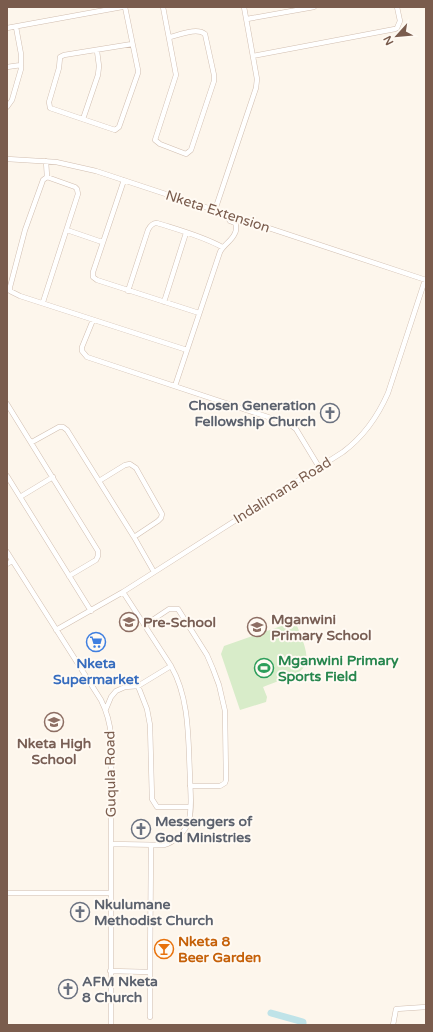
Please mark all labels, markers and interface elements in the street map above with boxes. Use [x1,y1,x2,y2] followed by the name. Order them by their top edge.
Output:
[377,16,417,56] north arrow
[381,33,396,47] text: N
[163,187,272,236] street label: Nketa Extension
[189,397,316,430] place label: Chosen Generation Fellowship Church
[319,402,341,424] church icon: Chosen Generation Fellowship Church
[230,454,334,527] street label: Indalimana Road
[118,611,140,633] school or university icon: Pre-School
[271,611,372,644] place label: Mganwini Primary School
[143,614,216,631] place label: Pre-School
[246,616,268,638] school or university icon: Mganwini Primary School
[85,631,107,653] supermarket icon: Nketa Supermarket
[278,652,399,685] place label: Mganwini Primary Sports Field
[53,655,140,688] place label: Nketa Supermarket
[253,657,275,679] sports icon: Mganwini Primary Sports Field
[43,711,65,733] school or university icon: Nketa High School
[101,731,120,817] street label: Guqula Road
[17,735,91,768] place label: Nketa High School
[155,813,253,846] place label: Messengers of God Ministries
[130,818,152,840] church icon: Messengers of God Ministries
[94,896,213,929] place label: Nkulumane Methodist Church
[69,901,91,923] church icon: Nkulumane Methodist Church
[178,933,261,966] place label: Nketa 8 Beer Garden
[153,938,175,960] bar icon: Nketa 8 Beer Garden
[82,973,158,1006] place label: AFM Nketa 8 Church
[57,978,79,1000] church icon: AFM Nketa 8 Church

